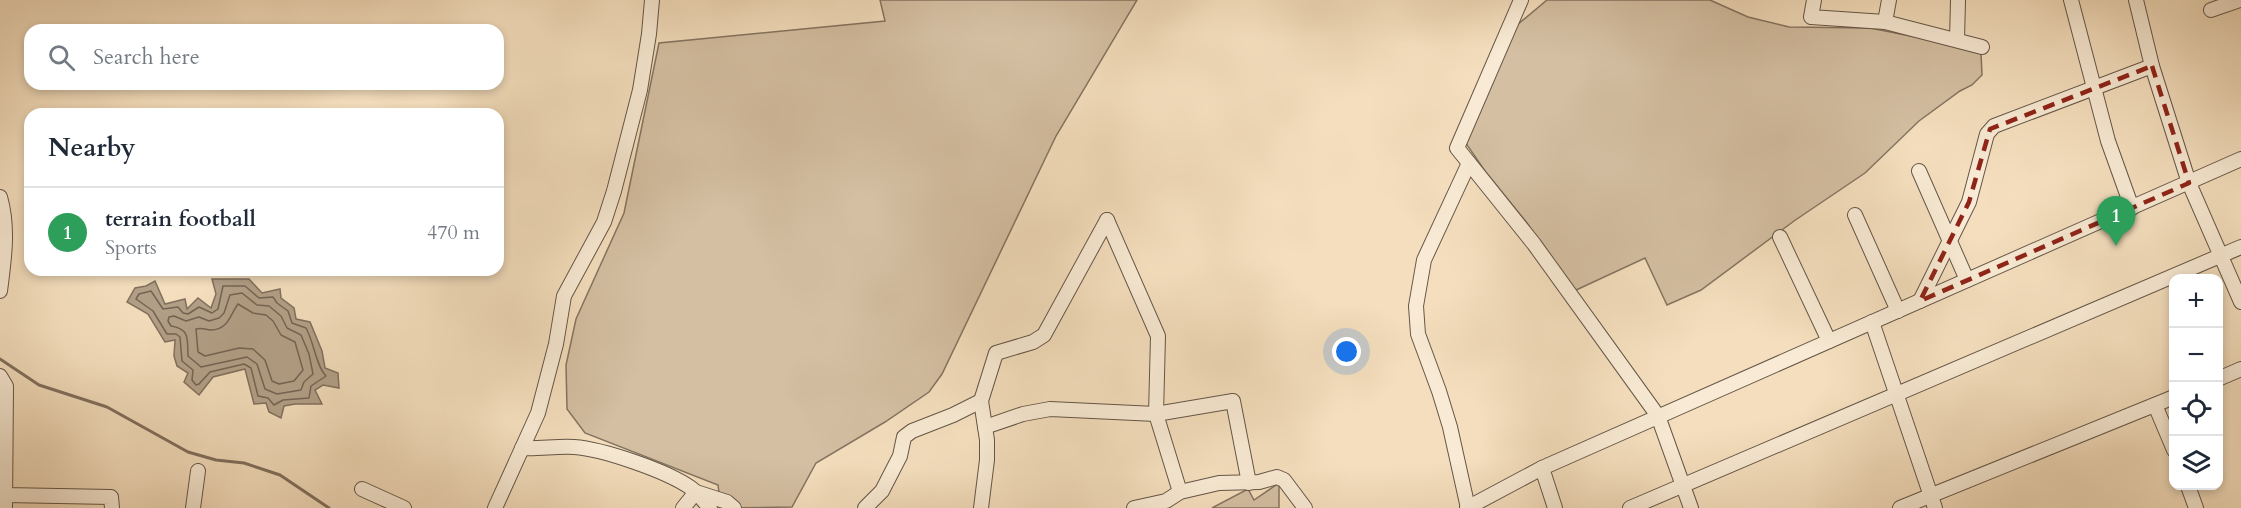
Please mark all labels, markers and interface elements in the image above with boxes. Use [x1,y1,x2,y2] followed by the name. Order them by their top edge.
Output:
[24,24,504,90] search box
[45,41,78,74] icon: search
[93,42,200,72] text: Search here
[48,130,136,165] text: Nearby
[2096,196,2136,246] pin: 1
[105,204,256,234] text: terrain football
[62,219,73,246] text: 1
[427,219,480,246] text: 470 m
[105,234,157,261] text: Sports
[2169,274,2223,490] map controls
[2169,274,2223,328] button: +
[2169,328,2223,382] button: −
[1332,337,1361,366] your location
[2169,382,2223,436] button: locate
[2169,436,2223,490] button: layers

